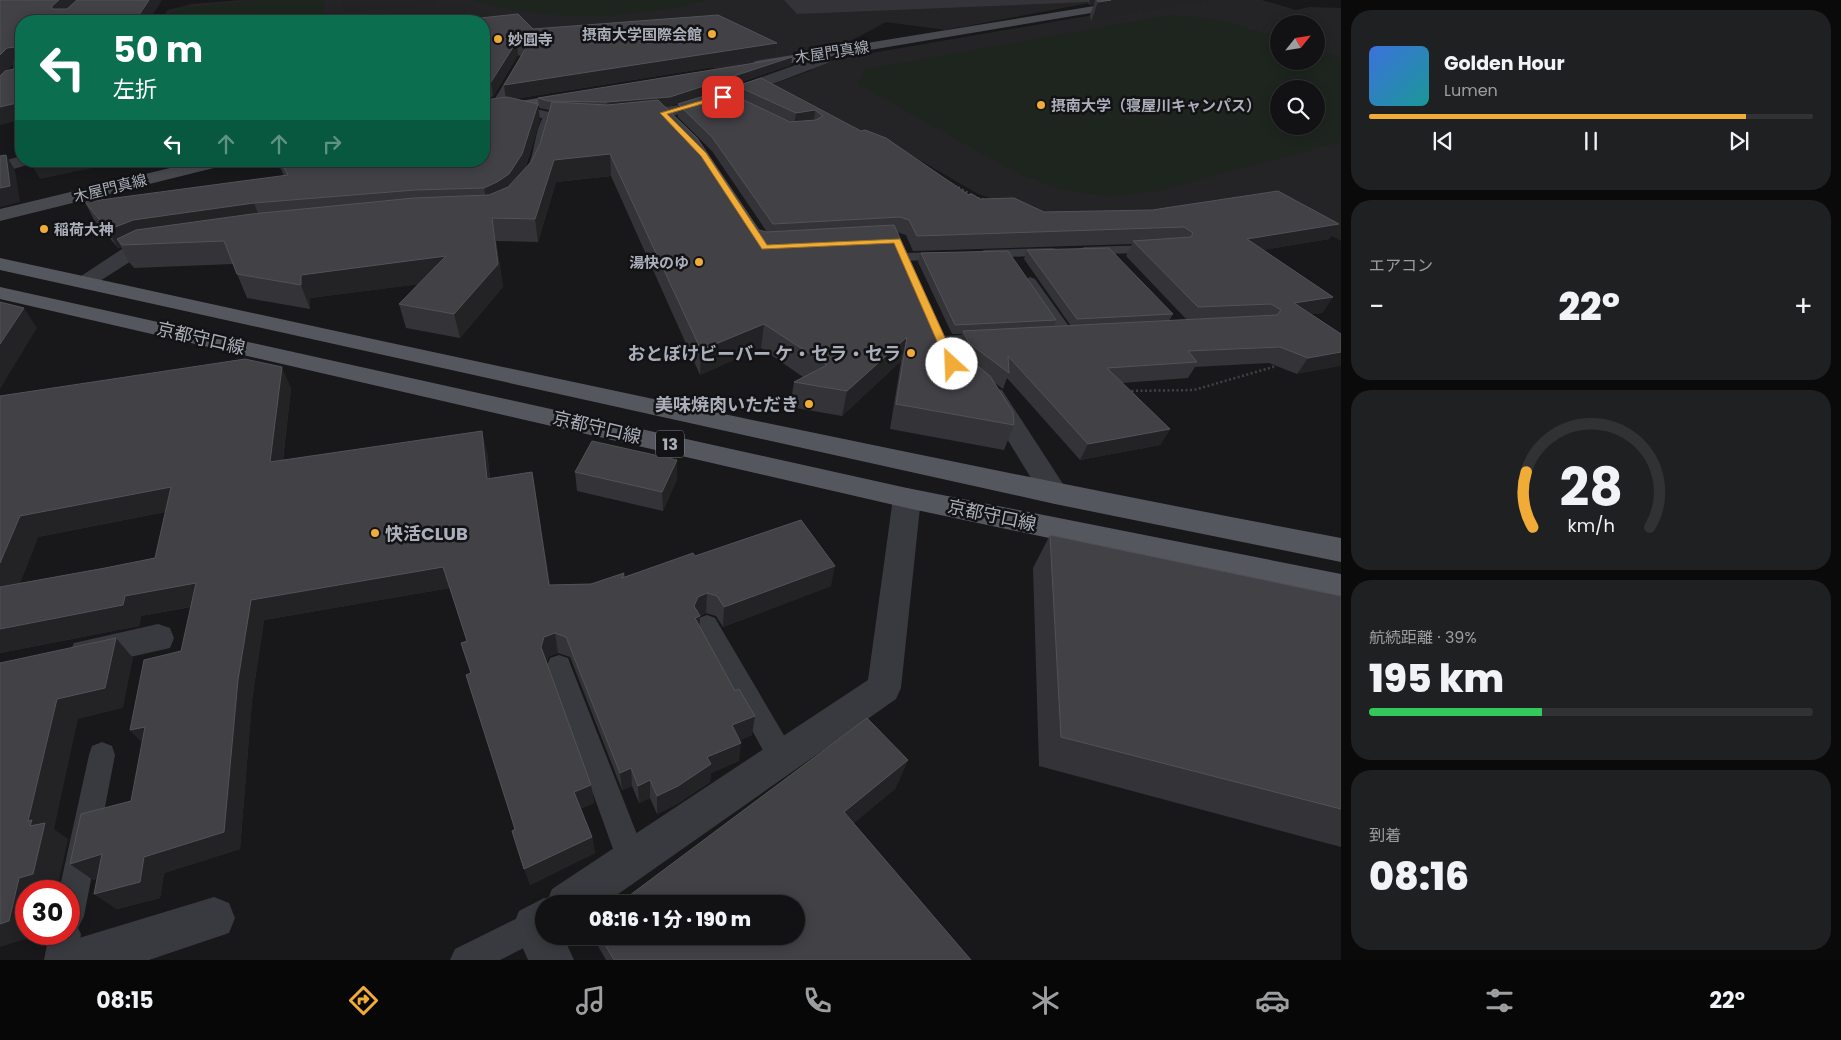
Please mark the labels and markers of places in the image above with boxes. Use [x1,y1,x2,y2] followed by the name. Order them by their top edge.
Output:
[582,24,702,45] place label: 摂南大学国際会館
[706,28,718,40] marker: 摂南大学国際会館
[508,29,553,50] place label: 妙圓寺
[492,33,504,45] marker: 妙圓寺
[702,76,744,118] pin
[1051,95,1261,116] place label: 摂南大学（寝屋川キャンパス）
[1035,99,1047,111] marker: 摂南大学（寝屋川キャンパス）
[54,219,114,240] place label: 稲荷大神
[38,223,50,235] marker: 稲荷大神
[629,252,689,273] place label: 湯快のゆ
[693,256,705,268] marker: 湯快のゆ
[627,341,901,366] place label: おとぼけビーバー ケ・セラ・セラ
[905,347,917,359] marker: おとぼけビーバー ケ・セラ・セラ
[655,392,799,417] place label: 美味焼肉いただき
[803,398,815,410] marker: 美味焼肉いただき
[385,521,468,546] place label: 快活CLUB
[369,527,381,539] marker: 快活CLUB

